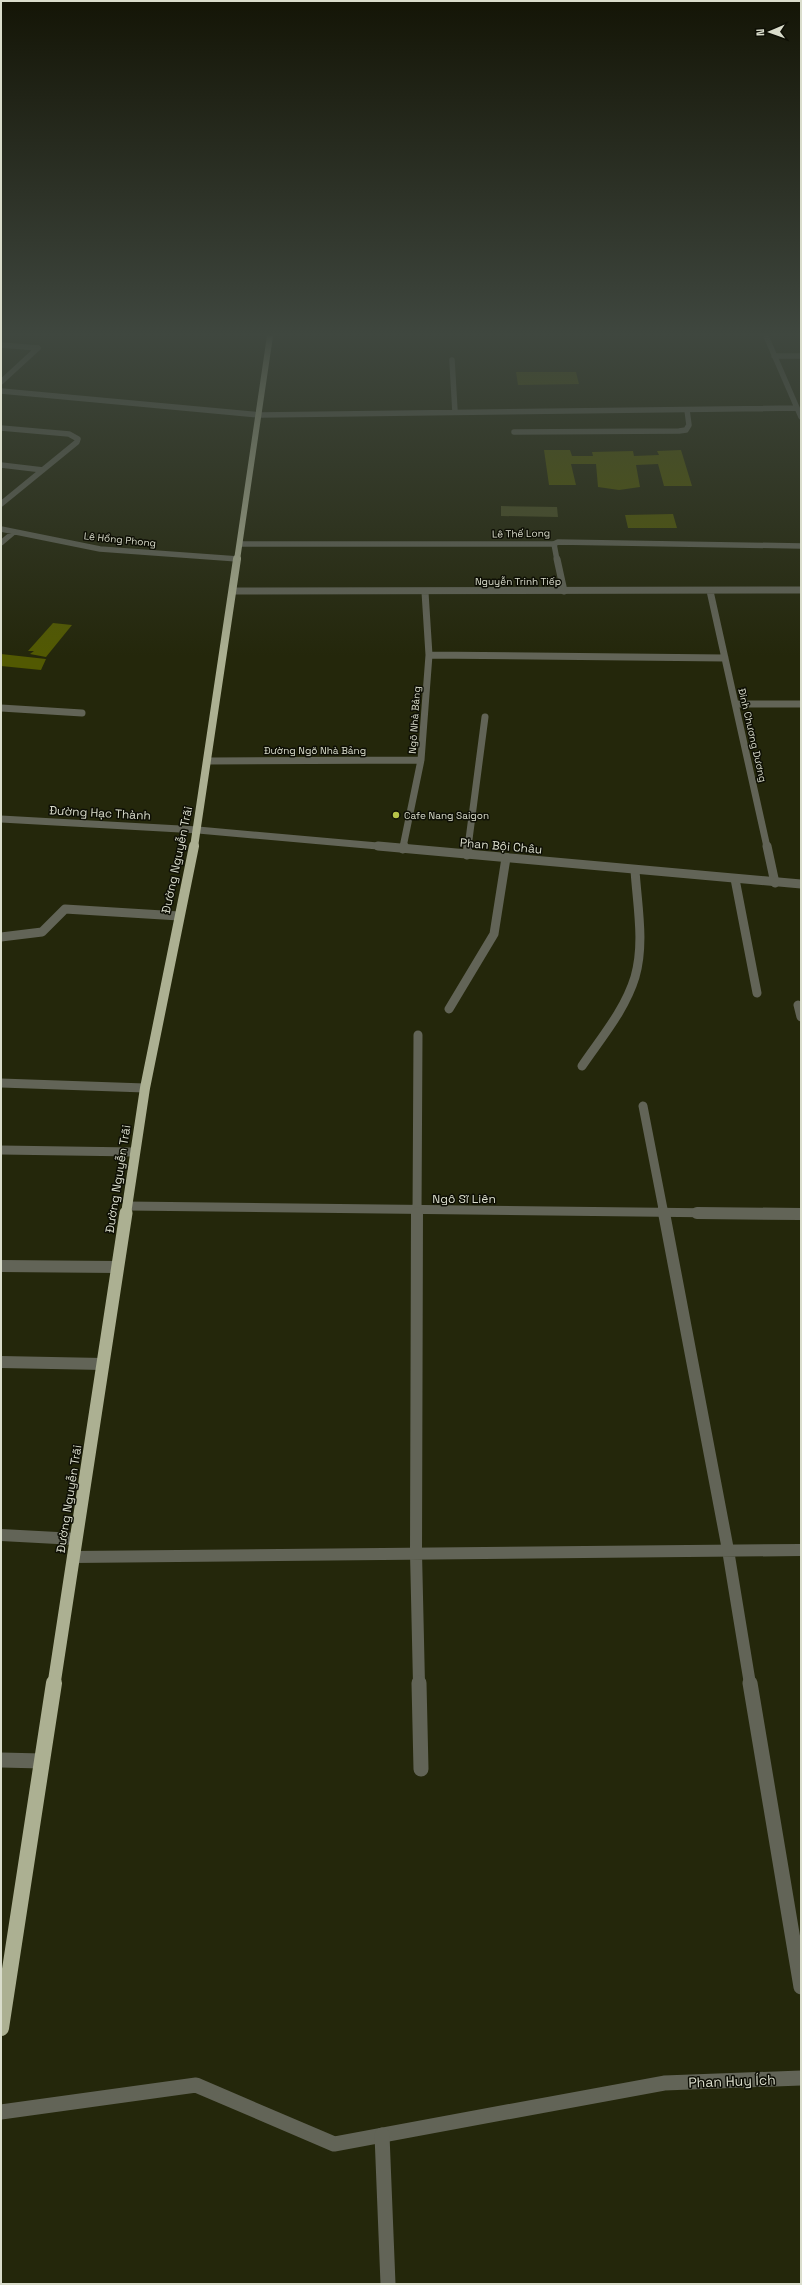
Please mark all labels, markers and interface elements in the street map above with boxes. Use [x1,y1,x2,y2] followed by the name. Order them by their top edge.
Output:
[750,12,790,52] north arrow
[753,28,767,36] text: N
[492,526,550,541] street label: Lê Thế Long
[83,529,157,550] street label: Lê Hồng Phong
[475,575,561,588] street label: Nguyễn Trinh Tiếp
[406,686,423,754] street label: Ngõ Nhà Bảng
[735,687,770,783] street label: Đinh Chương Dương
[264,744,366,757] street label: Đường Ngõ Nhà Bảng
[49,802,151,824] street label: Đường Hạc Thành
[158,805,196,915] street label: Đường Nguyễn Trãi
[404,809,489,822] place label: Cafe Nang Saigon
[391,810,401,820] marker: Cafe Nang Saigon
[459,834,543,858] street label: Phan Bội Châu
[102,1124,134,1234] street label: Đường Nguyễn Trãi
[432,1191,496,1207] street label: Ngô Sĩ Liên
[53,1444,85,1554] street label: Đường Nguyễn Trãi
[688,2070,776,2092] street label: Phan Huy Ích

